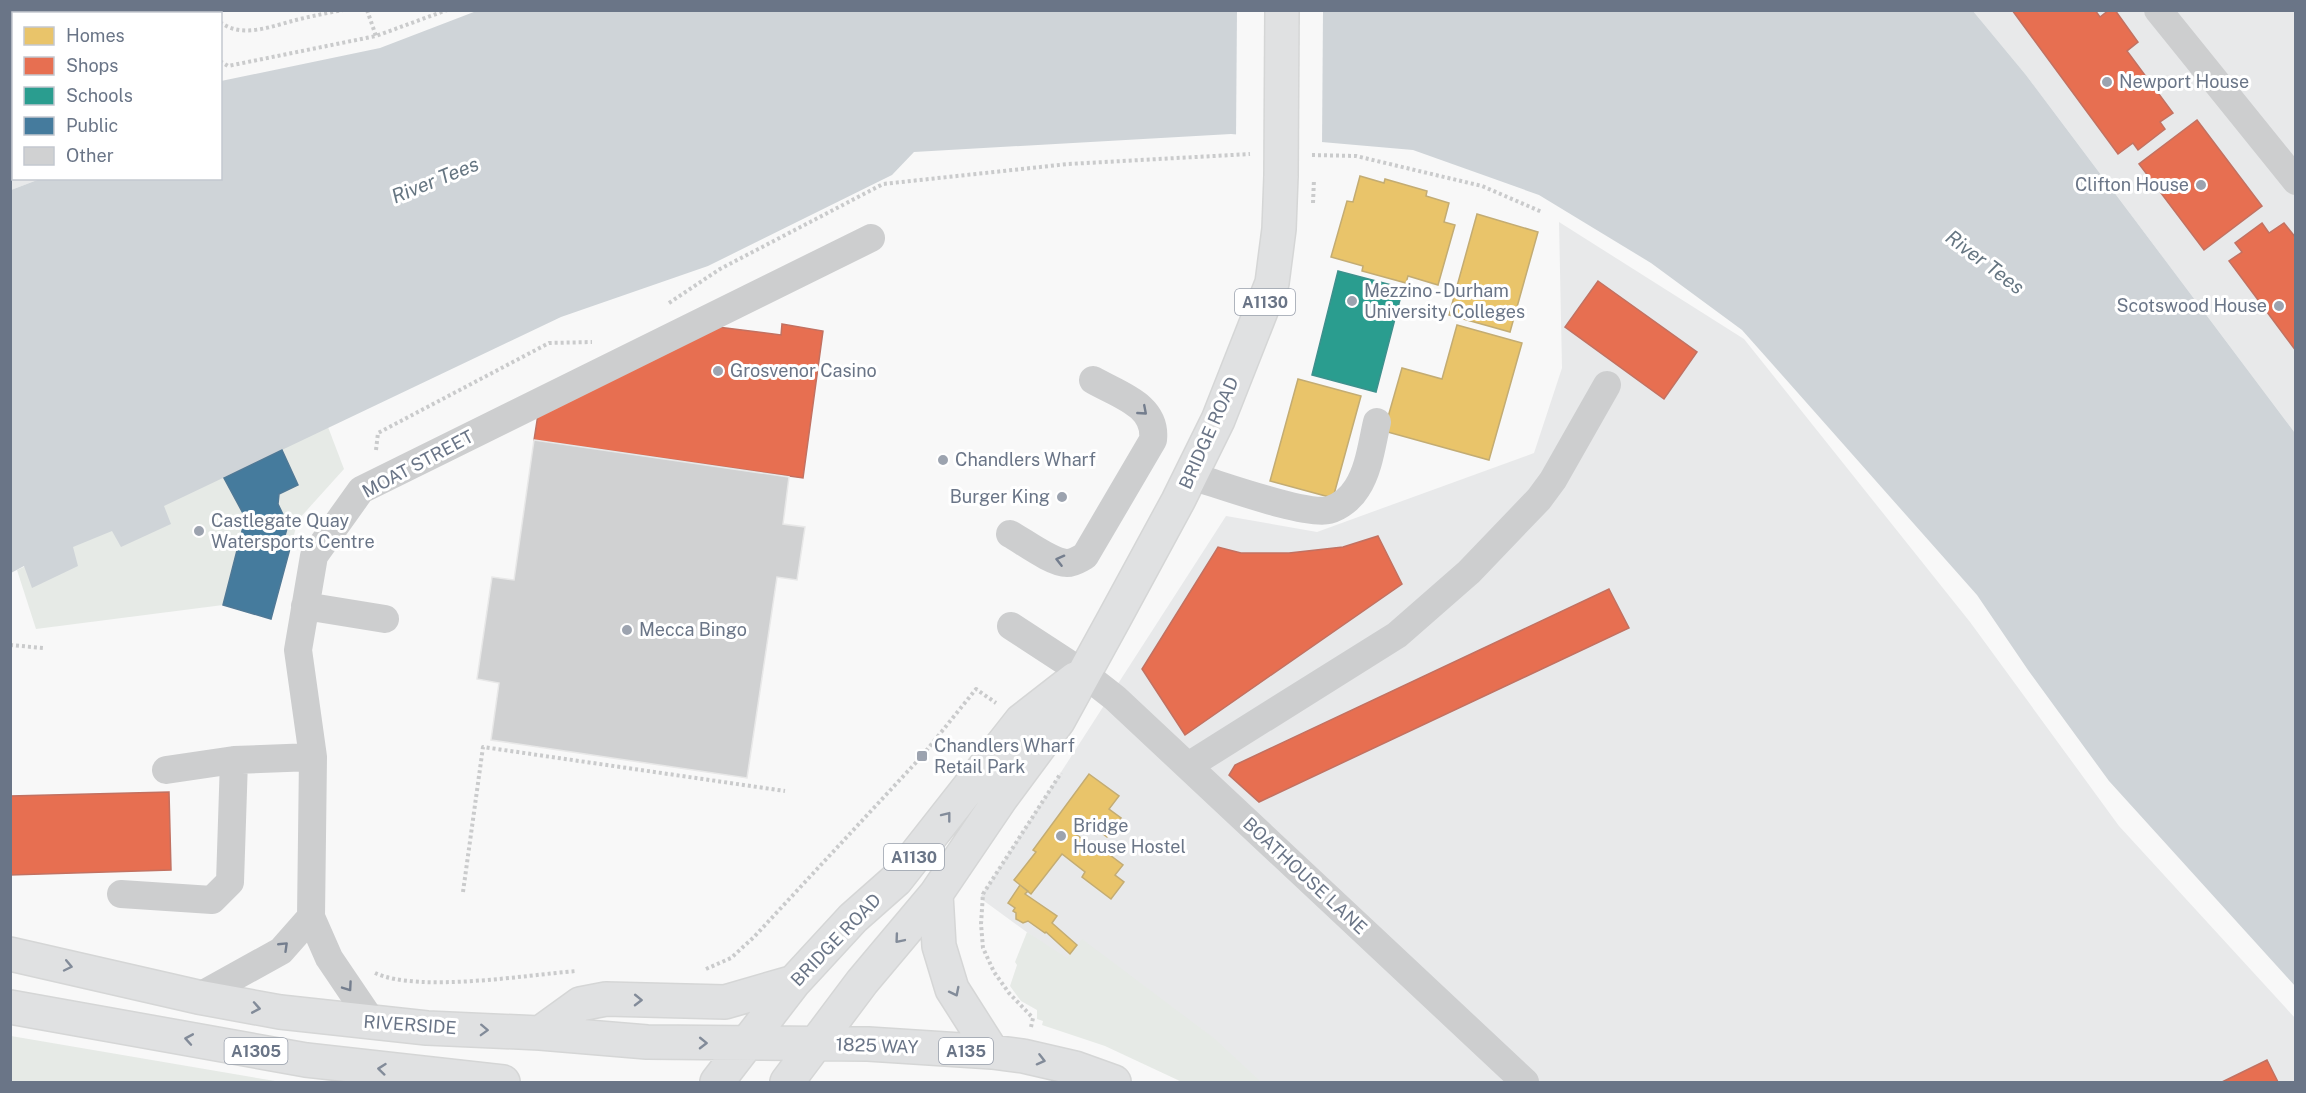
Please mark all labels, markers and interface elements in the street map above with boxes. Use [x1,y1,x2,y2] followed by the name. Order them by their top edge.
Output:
[12,12,222,180] legend
[66,25,125,46] text: Homes
[66,55,118,76] text: Shops
[2119,71,2249,92] place label: Newport House
[2100,75,2114,89] marker: Newport House
[66,85,133,106] text: Schools
[66,115,118,136] text: Public
[66,145,114,166] text: Other
[388,152,482,208] water label: River Tees
[2075,174,2189,195] place label: Clifton House
[2194,178,2208,192] marker: Clifton House
[1941,225,2029,299] water label: River Tees
[1364,280,1525,322] place label: Mezzino - Durham University Colleges
[1235,289,1295,315] road number: A1130
[1345,294,1359,308] marker: Mezzino - Durham University Colleges
[2117,295,2267,316] place label: Scotswood House
[2272,299,2286,313] marker: Scotswood House
[730,360,877,381] place label: Grosvenor Casino
[711,364,725,378] marker: Grosvenor Casino
[1174,373,1243,492] street label: BRIDGE ROAD
[1136,403,1147,414] one-way arrow
[359,425,477,502] street label: MOAT STREET
[955,449,1096,470] place label: Chandlers Wharf
[936,453,950,467] marker: Chandlers Wharf
[950,486,1050,507] place label: Burger King
[1055,490,1069,504] marker: Burger King
[211,510,375,552] place label: Castlegate Quay Watersports Centre
[192,524,206,538] marker: Castlegate Quay Watersports Centre
[1056,554,1066,567] one-way arrow
[639,619,747,640] place label: Mecca Bingo
[620,623,634,637] marker: Mecca Bingo
[934,735,1075,777] place label: Chandlers Wharf Retail Park
[915,749,929,763] marker: Chandlers Wharf Retail Park
[939,811,950,822] one-way arrow
[1239,813,1372,938] street label: BOATHOUSE LANE
[1073,815,1186,857] place label: Bridge House Hostel
[1054,829,1068,843] marker: Bridge House Hostel
[884,844,944,870] road number: A1130
[786,889,885,990] street label: BRIDGE ROAD
[895,932,906,943] one-way arrow
[277,942,287,953] one-way arrow
[62,959,72,972] one-way arrow
[341,980,352,991] one-way arrow
[947,985,959,996] one-way arrow
[634,994,643,1006] one-way arrow
[250,1001,260,1014] one-way arrow
[363,1011,457,1038] street label: RIVERSIDE
[479,1024,488,1037] one-way arrow
[185,1033,195,1046] one-way arrow
[835,1034,919,1057] street label: 1825 WAY
[699,1036,708,1049] one-way arrow
[224,1038,288,1064] road number: A1305
[939,1038,993,1064] road number: A135
[1035,1053,1045,1066] one-way arrow
[377,1063,387,1076] one-way arrow

